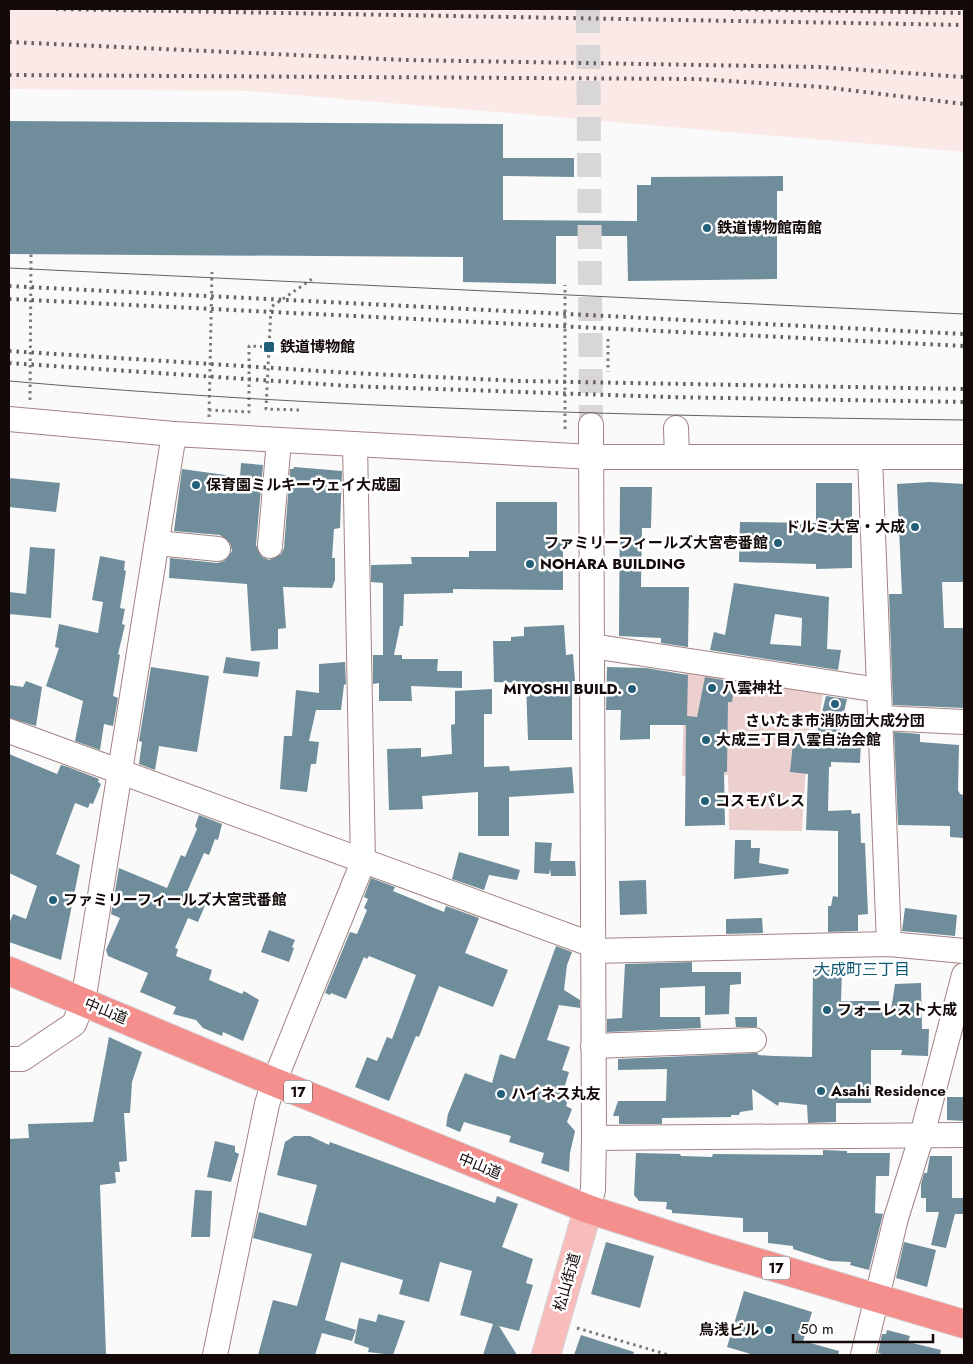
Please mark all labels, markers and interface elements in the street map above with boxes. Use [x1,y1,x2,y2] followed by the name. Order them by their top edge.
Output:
[717,217,822,239] place label: 鉄道博物館南館
[701,222,713,234] marker: 鉄道博物館南館
[280,336,355,358] place label: 鉄道博物館
[262,340,276,354] marker: 鉄道博物館
[206,474,401,496] place label: 保育園ミルキーウェイ大成園
[190,479,202,491] marker: 保育園ミルキーウェイ大成園
[785,516,905,538] place label: ドルミ大宮・大成
[909,521,921,533] marker: ドルミ大宮・大成
[544,532,768,554] place label: ファミリーフィールズ大宮壱番館
[772,537,784,549] marker: ファミリーフィールズ大宮壱番館
[540,553,685,575] place label: NOHARA BUILDING
[524,558,536,570] marker: NOHARA BUILDING
[722,677,782,699] place label: 八雲神社
[503,678,622,700] place label: MIYOSHI BUILD.
[706,682,718,694] marker: 八雲神社
[626,683,638,695] marker: MIYOSHI BUILD.
[829,698,841,710] marker: さいたま市消防団大成分団
[745,710,925,732] place label: さいたま市消防団大成分団
[716,729,881,751] place label: 大成三丁目八雲自治会館
[700,734,712,746] marker: 大成三丁目八雲自治会館
[715,790,805,812] place label: コスモパレス
[699,795,711,807] marker: コスモパレス
[63,889,287,911] place label: ファミリーフィールズ大宮弐番館
[47,894,59,906] marker: ファミリーフィールズ大宮弐番館
[814,958,910,981] district label: 大成町三丁目
[81,992,131,1030] street label: 中山道
[837,999,957,1021] place label: フォーレスト大成
[821,1004,833,1016] marker: フォーレスト大成
[284,1080,312,1104] road number: 17
[830,1080,946,1102] place label: Asahi Residence
[511,1083,601,1105] place label: ハイネス丸友
[815,1085,827,1097] marker: Asahi Residence
[495,1088,507,1100] marker: ハイネス丸友
[455,1147,505,1185] street label: 中山道
[548,1250,586,1314] street label: 松山街道
[762,1256,790,1280] road number: 17
[793,1312,933,1344] scale bar
[800,1318,834,1340] text: 50 m
[699,1319,759,1341] place label: 鳥浅ビル
[763,1324,775,1336] marker: 鳥浅ビル

